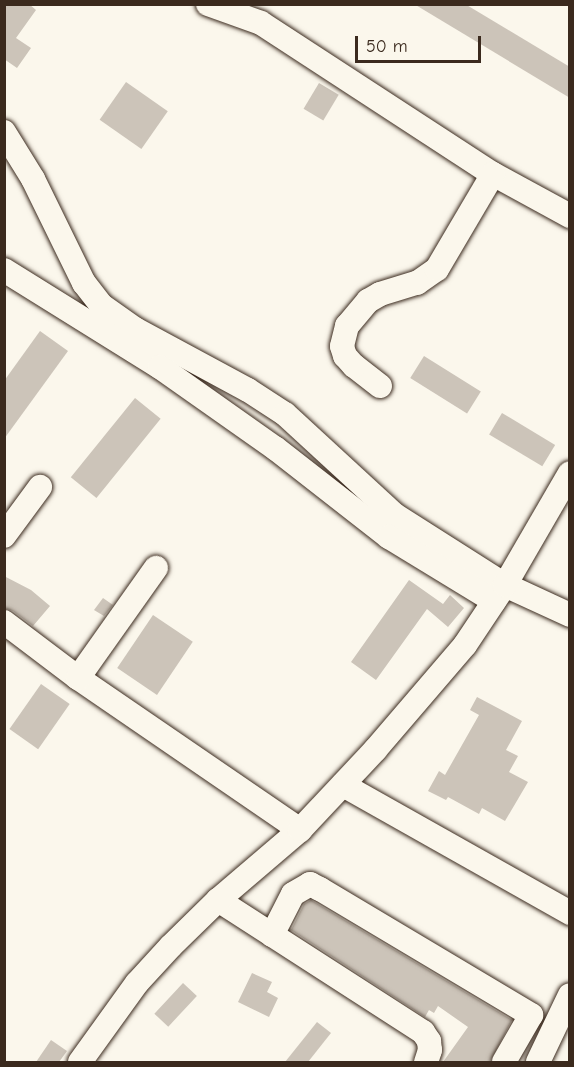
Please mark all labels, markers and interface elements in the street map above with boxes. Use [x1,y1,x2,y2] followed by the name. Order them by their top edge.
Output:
[358,24,484,62] scale bar
[366,36,408,57] text: 50 m

